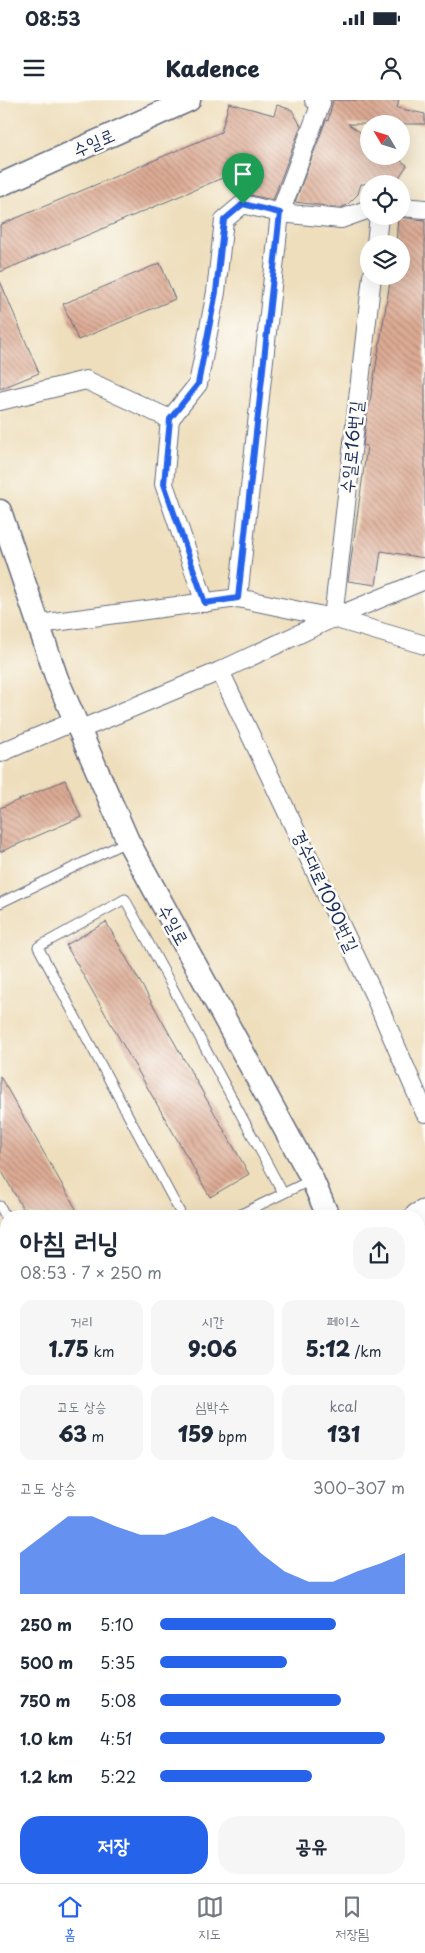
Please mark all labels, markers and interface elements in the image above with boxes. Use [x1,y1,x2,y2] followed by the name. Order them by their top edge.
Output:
[25,4,81,32] text: 08:53
[165,51,260,84] text: Kadence
[20,54,48,82] icon: menu
[377,54,405,82] icon: person
[360,115,410,165] north arrow
[360,115,410,285] map controls
[68,120,119,163] street label: 수일로
[222,153,264,204] pin
[229,160,257,188] icon: arrive
[360,175,410,225] button: locate
[360,235,410,285] button: layers
[332,399,369,495] street label: 수일로16번길
[286,825,367,956] street label: 경수대로1090번길
[152,899,197,950] street label: 수일로
[20,1219,119,1262] text: 아침 러닝
[353,1227,405,1279] button: share
[20,1260,162,1284] text: 08:53 · 7 × 250 m
[70,1311,93,1332] text: 거리
[201,1311,224,1332] text: 시간
[327,1311,360,1332] text: 페이스
[49,1332,89,1364] text: 1.75
[188,1332,237,1364] text: 9:06
[306,1332,350,1364] text: 5:12
[89,1341,114,1362] text: km
[350,1341,381,1362] text: /km
[57,1396,106,1417] text: 고도 상승
[196,1396,229,1417] text: 심박수
[330,1396,357,1417] text: kcal
[59,1417,87,1449] text: 63
[178,1417,214,1449] text: 159
[327,1417,360,1449] text: 131
[87,1426,104,1447] text: m
[214,1426,247,1447] text: bpm
[20,1475,77,1499] text: 고도 상승
[313,1475,405,1499] text: 300–307 m
[20,1612,72,1636] text: 250 m
[100,1612,134,1636] text: 5:10
[20,1650,73,1674] text: 500 m
[100,1650,135,1674] text: 5:35
[20,1688,70,1712] text: 750 m
[100,1688,137,1712] text: 5:08
[20,1726,73,1750] text: 1.0 km
[100,1726,132,1750] text: 4:51
[20,1764,73,1788] text: 1.2 km
[100,1764,136,1788] text: 5:22
[20,1816,208,1874] button: 저장
[218,1816,405,1874] button: 공유
[56,1893,84,1944] tab: 홈
[196,1893,224,1944] tab: 지도
[335,1893,369,1944] tab: 저장됨

